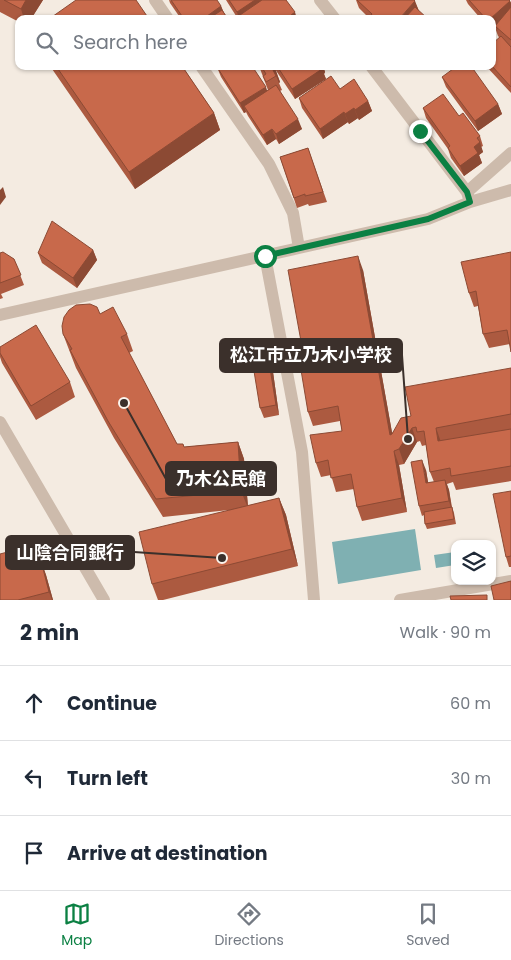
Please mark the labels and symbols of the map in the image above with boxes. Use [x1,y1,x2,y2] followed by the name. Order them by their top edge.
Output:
[409,120,432,143] route end
[254,245,277,268] route start
[220,339,402,372] callout: 松江市立乃木小学校
[230,342,392,367] text: 松江市立乃木小学校
[166,462,276,495] callout: 乃木公民館
[176,466,266,491] text: 乃木公民館
[6,536,134,569] callout: 山陰合同銀行
[16,540,124,565] text: 山陰合同銀行

